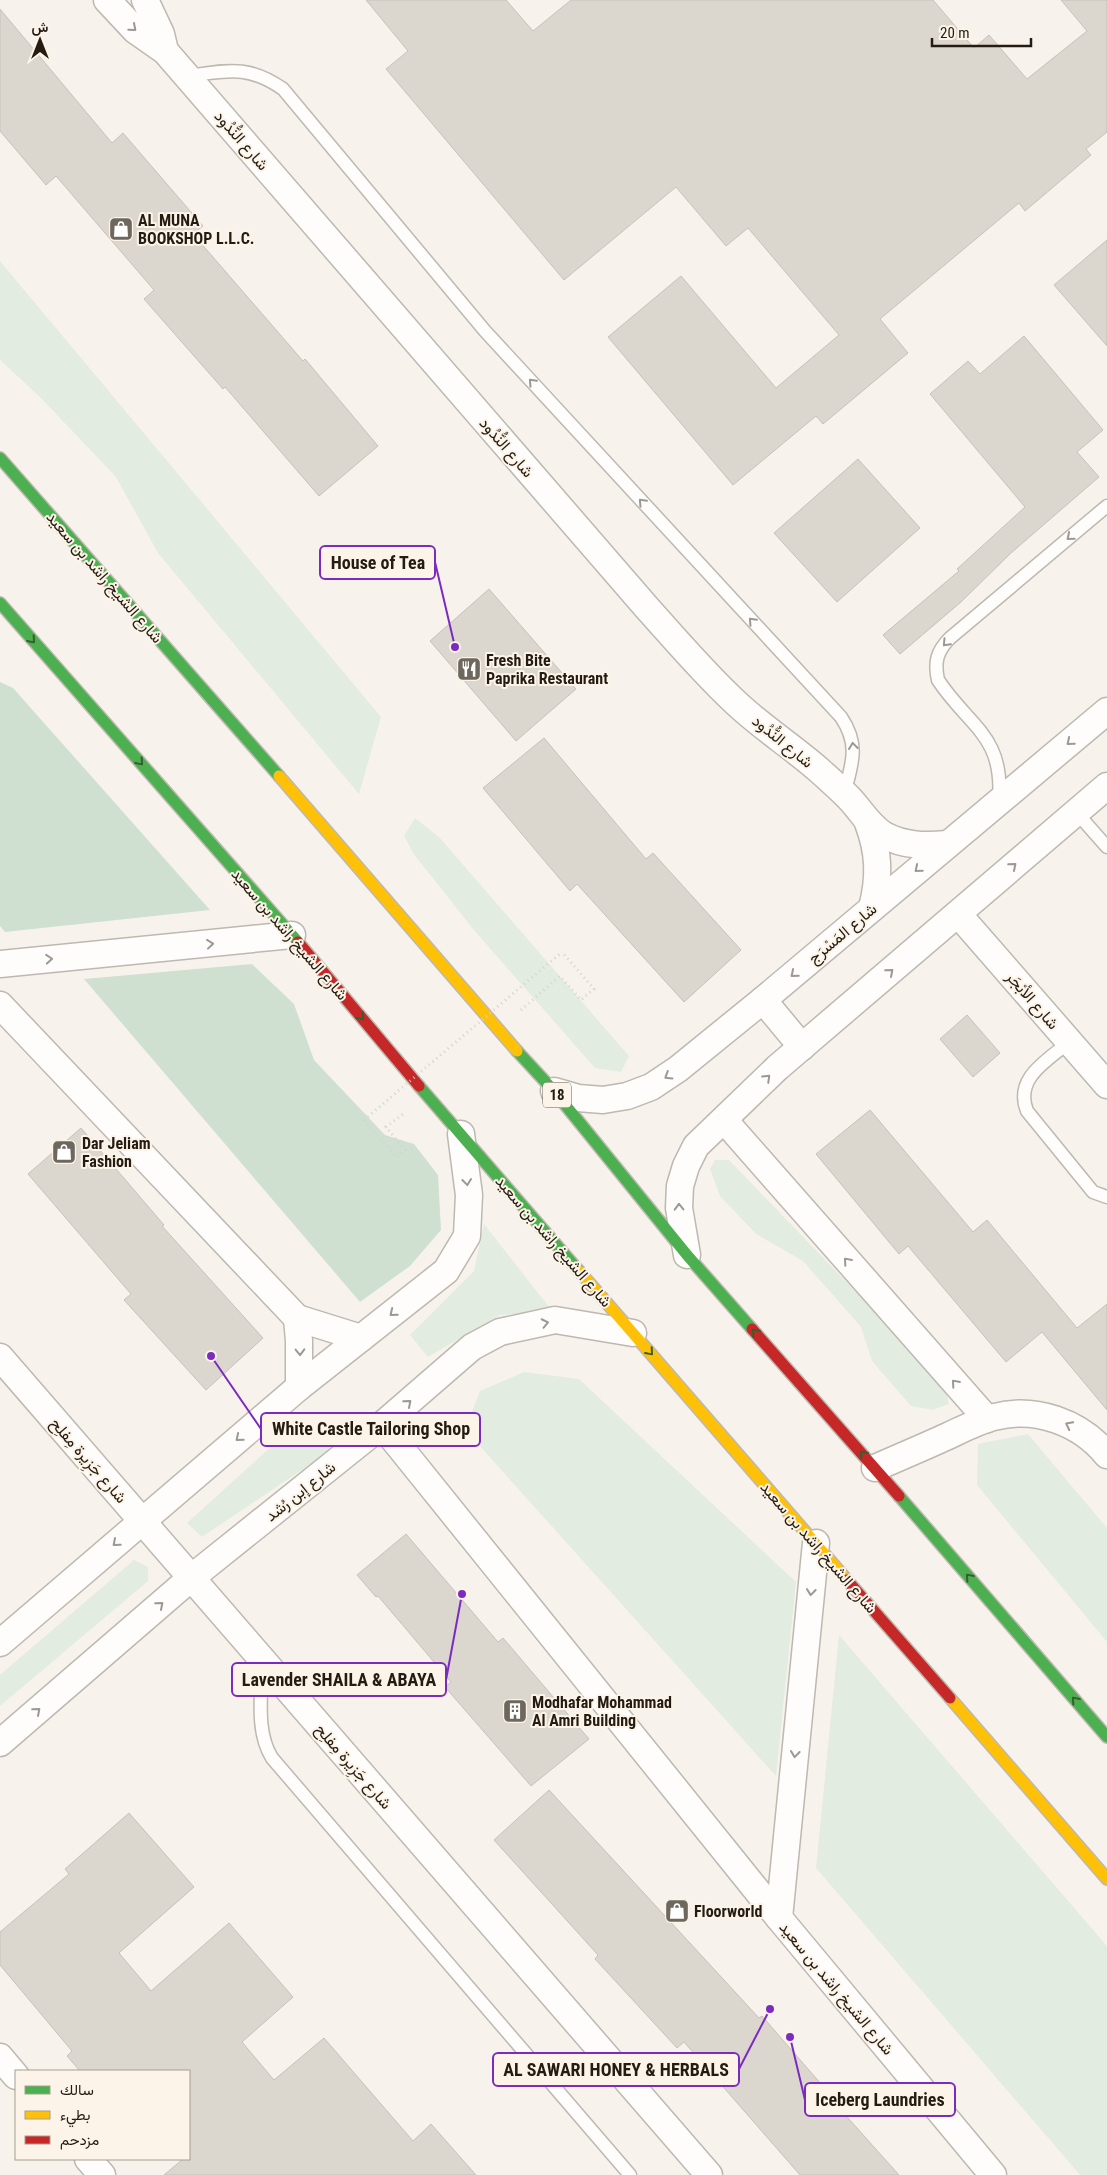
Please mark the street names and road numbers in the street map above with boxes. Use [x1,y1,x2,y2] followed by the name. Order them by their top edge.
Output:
[209,106,274,175] street label: شارع النُّدُود
[474,413,539,482] street label: شارع النُّدُود
[41,508,167,648] street label: شارع الشيخ راشد بن سعيد
[747,710,818,773] street label: شارع النُّدُود
[226,865,352,1005] street label: شارع الشيخ راشد بن سعيد
[804,899,882,969] street label: شارع المَسْرَج
[1000,967,1063,1034] street label: شارع الأبْجَر
[543,1082,571,1108] road number: 18
[490,1172,616,1312] street label: شارع الشيخ راشد بن سعيد
[44,1414,131,1509] street label: شارع جَزِيرة مِفلِح
[261,1457,341,1527] street label: شارع إبن رُشد
[755,1478,881,1618] street label: شارع الشيخ راشد بن سعيد
[309,1720,396,1815] street label: شارع جَزِيرة مِفلِح
[774,1918,898,2060] street label: شارع الشيخ راشد بن سعيد

